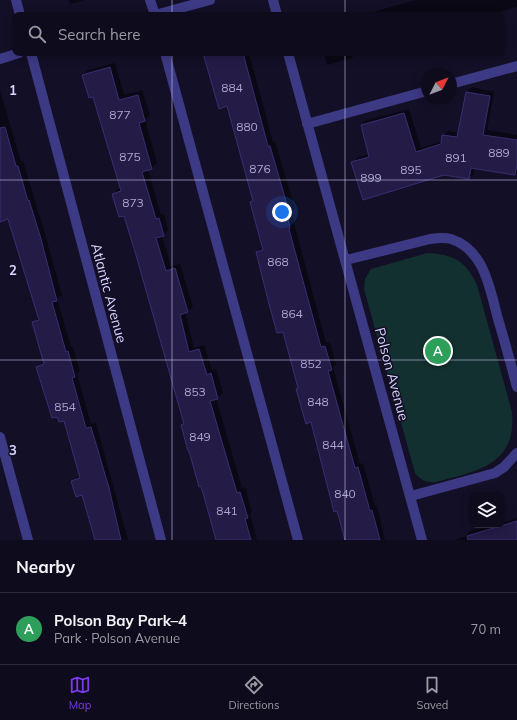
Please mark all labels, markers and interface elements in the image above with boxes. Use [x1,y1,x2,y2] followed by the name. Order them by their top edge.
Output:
[12,12,505,56] search box
[26,23,48,45] icon: search
[58,25,140,44] text: Search here
[421,68,457,104] north arrow
[221,80,243,95] house number: 884
[9,82,17,98] text: 1
[109,107,131,122] house number: 877
[236,119,258,134] house number: 880
[488,145,510,160] house number: 889
[119,149,141,164] house number: 875
[445,150,467,165] house number: 891
[249,161,271,176] house number: 876
[400,162,422,177] house number: 895
[360,170,382,185] house number: 899
[122,195,144,210] house number: 873
[272,202,292,222] your location
[87,241,131,345] street label: Atlantic Avenue
[267,254,289,269] house number: 868
[9,262,17,278] text: 2
[281,306,303,321] house number: 864
[371,325,413,423] street label: Polson Avenue
[425,336,451,366] pin: A
[300,356,322,371] house number: 852
[184,384,206,399] house number: 853
[307,394,329,409] house number: 848
[54,399,76,414] house number: 854
[189,429,211,444] house number: 849
[322,437,344,452] house number: 844
[9,442,17,458] text: 3
[334,486,356,501] house number: 840
[469,492,505,528] map controls
[469,492,505,528] button: layers
[216,503,238,518] house number: 841
[16,556,75,577] text: Nearby
[54,611,187,630] text: Polson Bay Park–4
[24,621,34,637] text: A
[471,621,501,637] text: 70 m
[54,630,180,646] text: Park · Polson Avenue
[69,674,91,712] tab: Map
[229,674,279,712] tab: Directions
[417,674,448,712] tab: Saved

